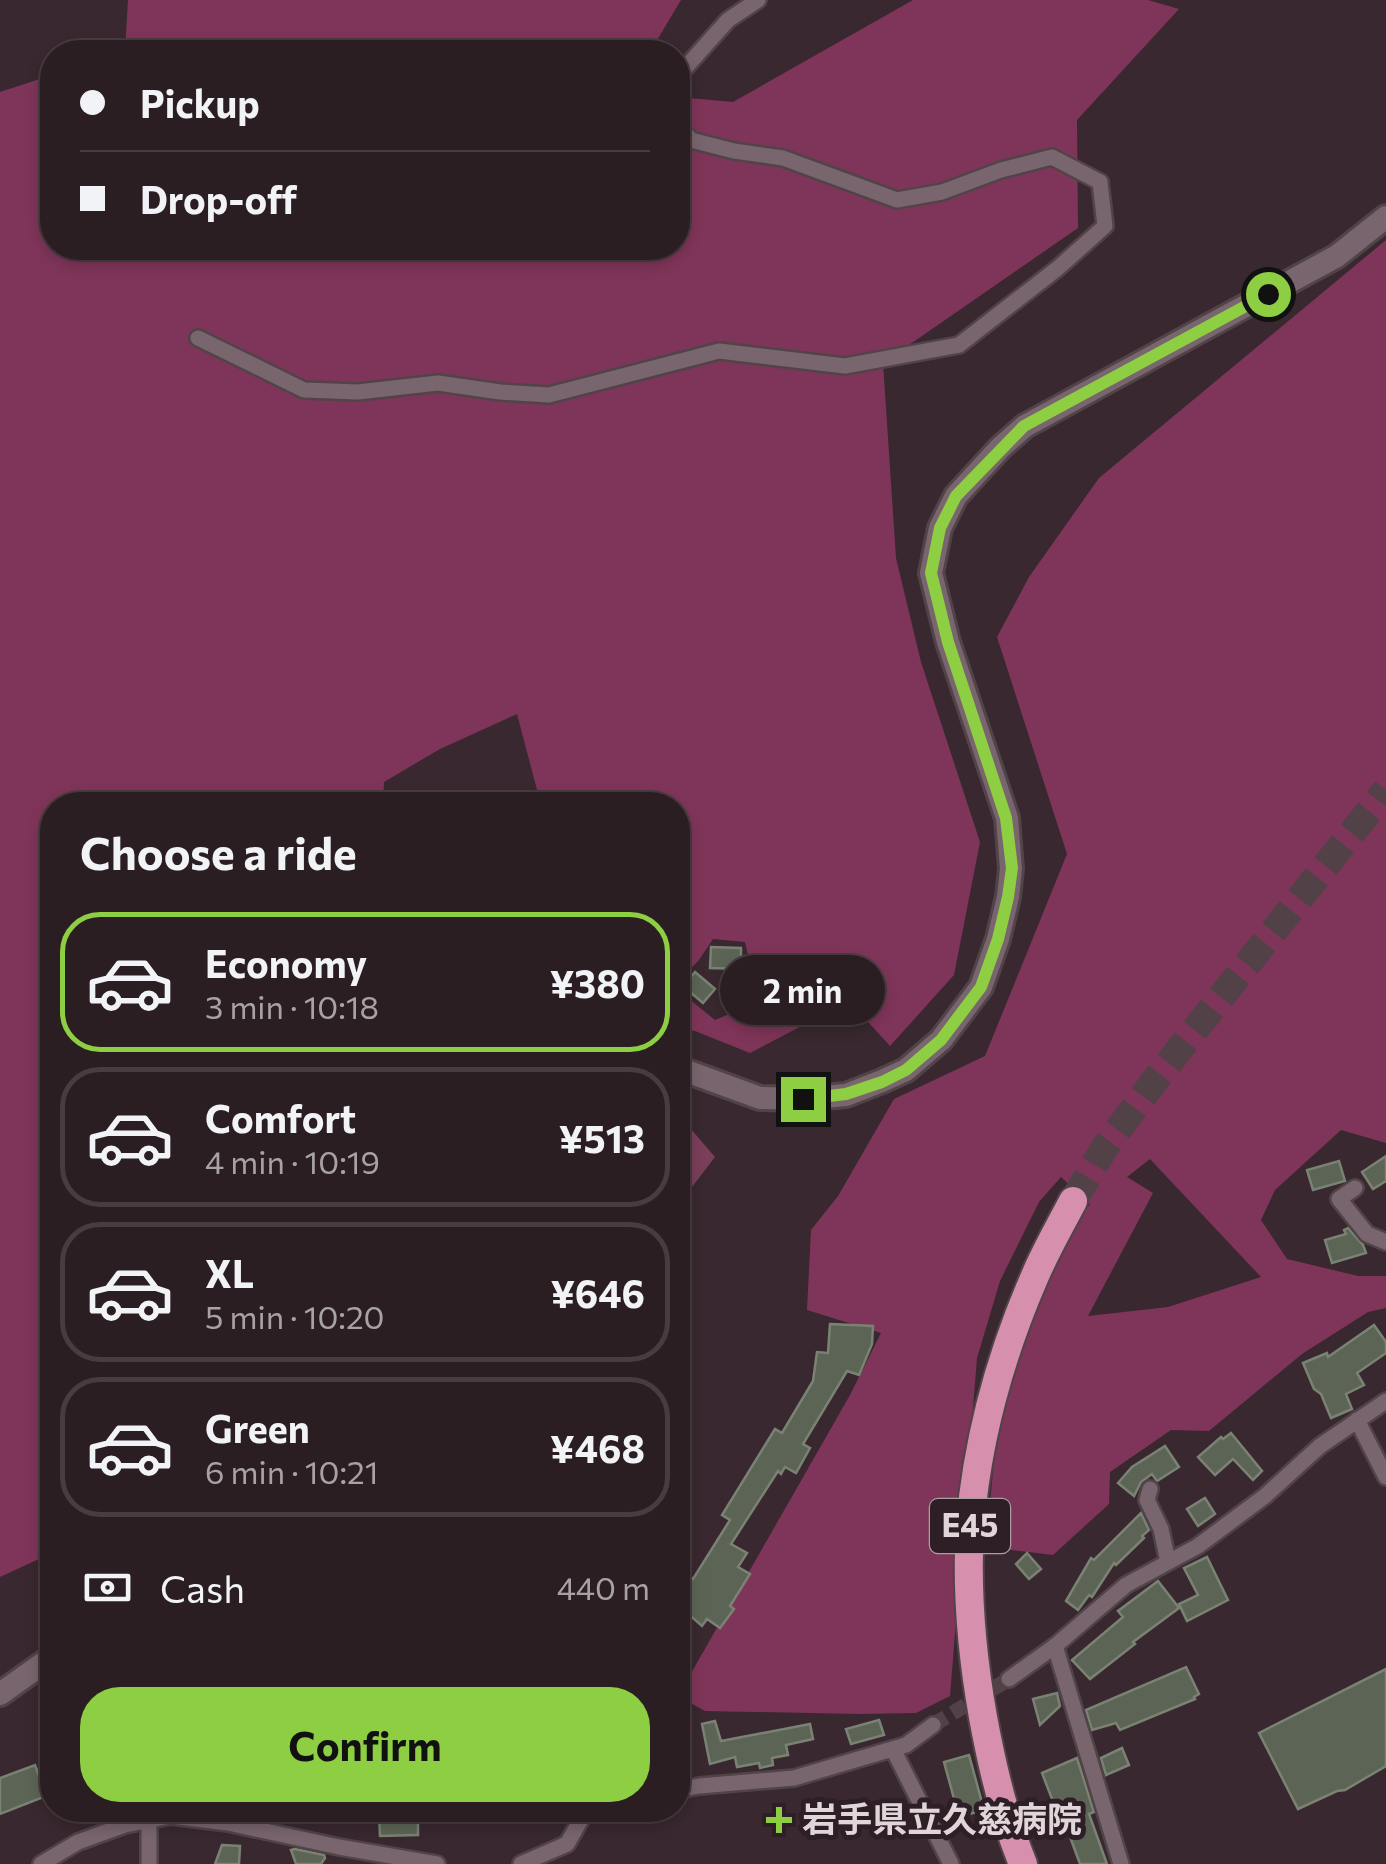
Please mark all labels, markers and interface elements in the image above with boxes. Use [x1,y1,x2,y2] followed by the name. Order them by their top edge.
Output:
[140,79,260,126] text: Pickup
[140,175,297,222] text: Drop-off
[1246,272,1291,317] route start
[80,824,357,879] text: Choose a ride
[85,937,175,1027] icon: car
[205,939,367,986] text: Economy
[720,954,886,1024] callout: 2 min
[550,959,645,1006] text: ¥380
[763,970,842,1010] text: 2 min
[205,986,379,1026] text: 3 min · 10:18
[781,1077,826,1122] route end
[85,1092,175,1182] icon: car
[205,1094,356,1141] text: Comfort
[559,1114,645,1161] text: ¥513
[205,1141,380,1181] text: 4 min · 10:19
[85,1247,175,1337] icon: car
[205,1249,254,1296] text: XL
[550,1269,645,1316] text: ¥646
[205,1296,384,1336] text: 5 min · 10:20
[85,1402,175,1492] icon: car
[205,1404,310,1451] text: Green
[550,1424,645,1471] text: ¥468
[205,1451,378,1491] text: 6 min · 10:21
[930,1499,1010,1553] road number: E45
[80,1560,135,1615] icon: cash
[160,1564,245,1611] text: Cash
[557,1567,650,1607] text: 440 m
[80,1687,650,1802] button: Confirm
[802,1796,1082,1839] place label: 岩手県立久慈病院
[766,1807,792,1833] marker: 岩手県立久慈病院

